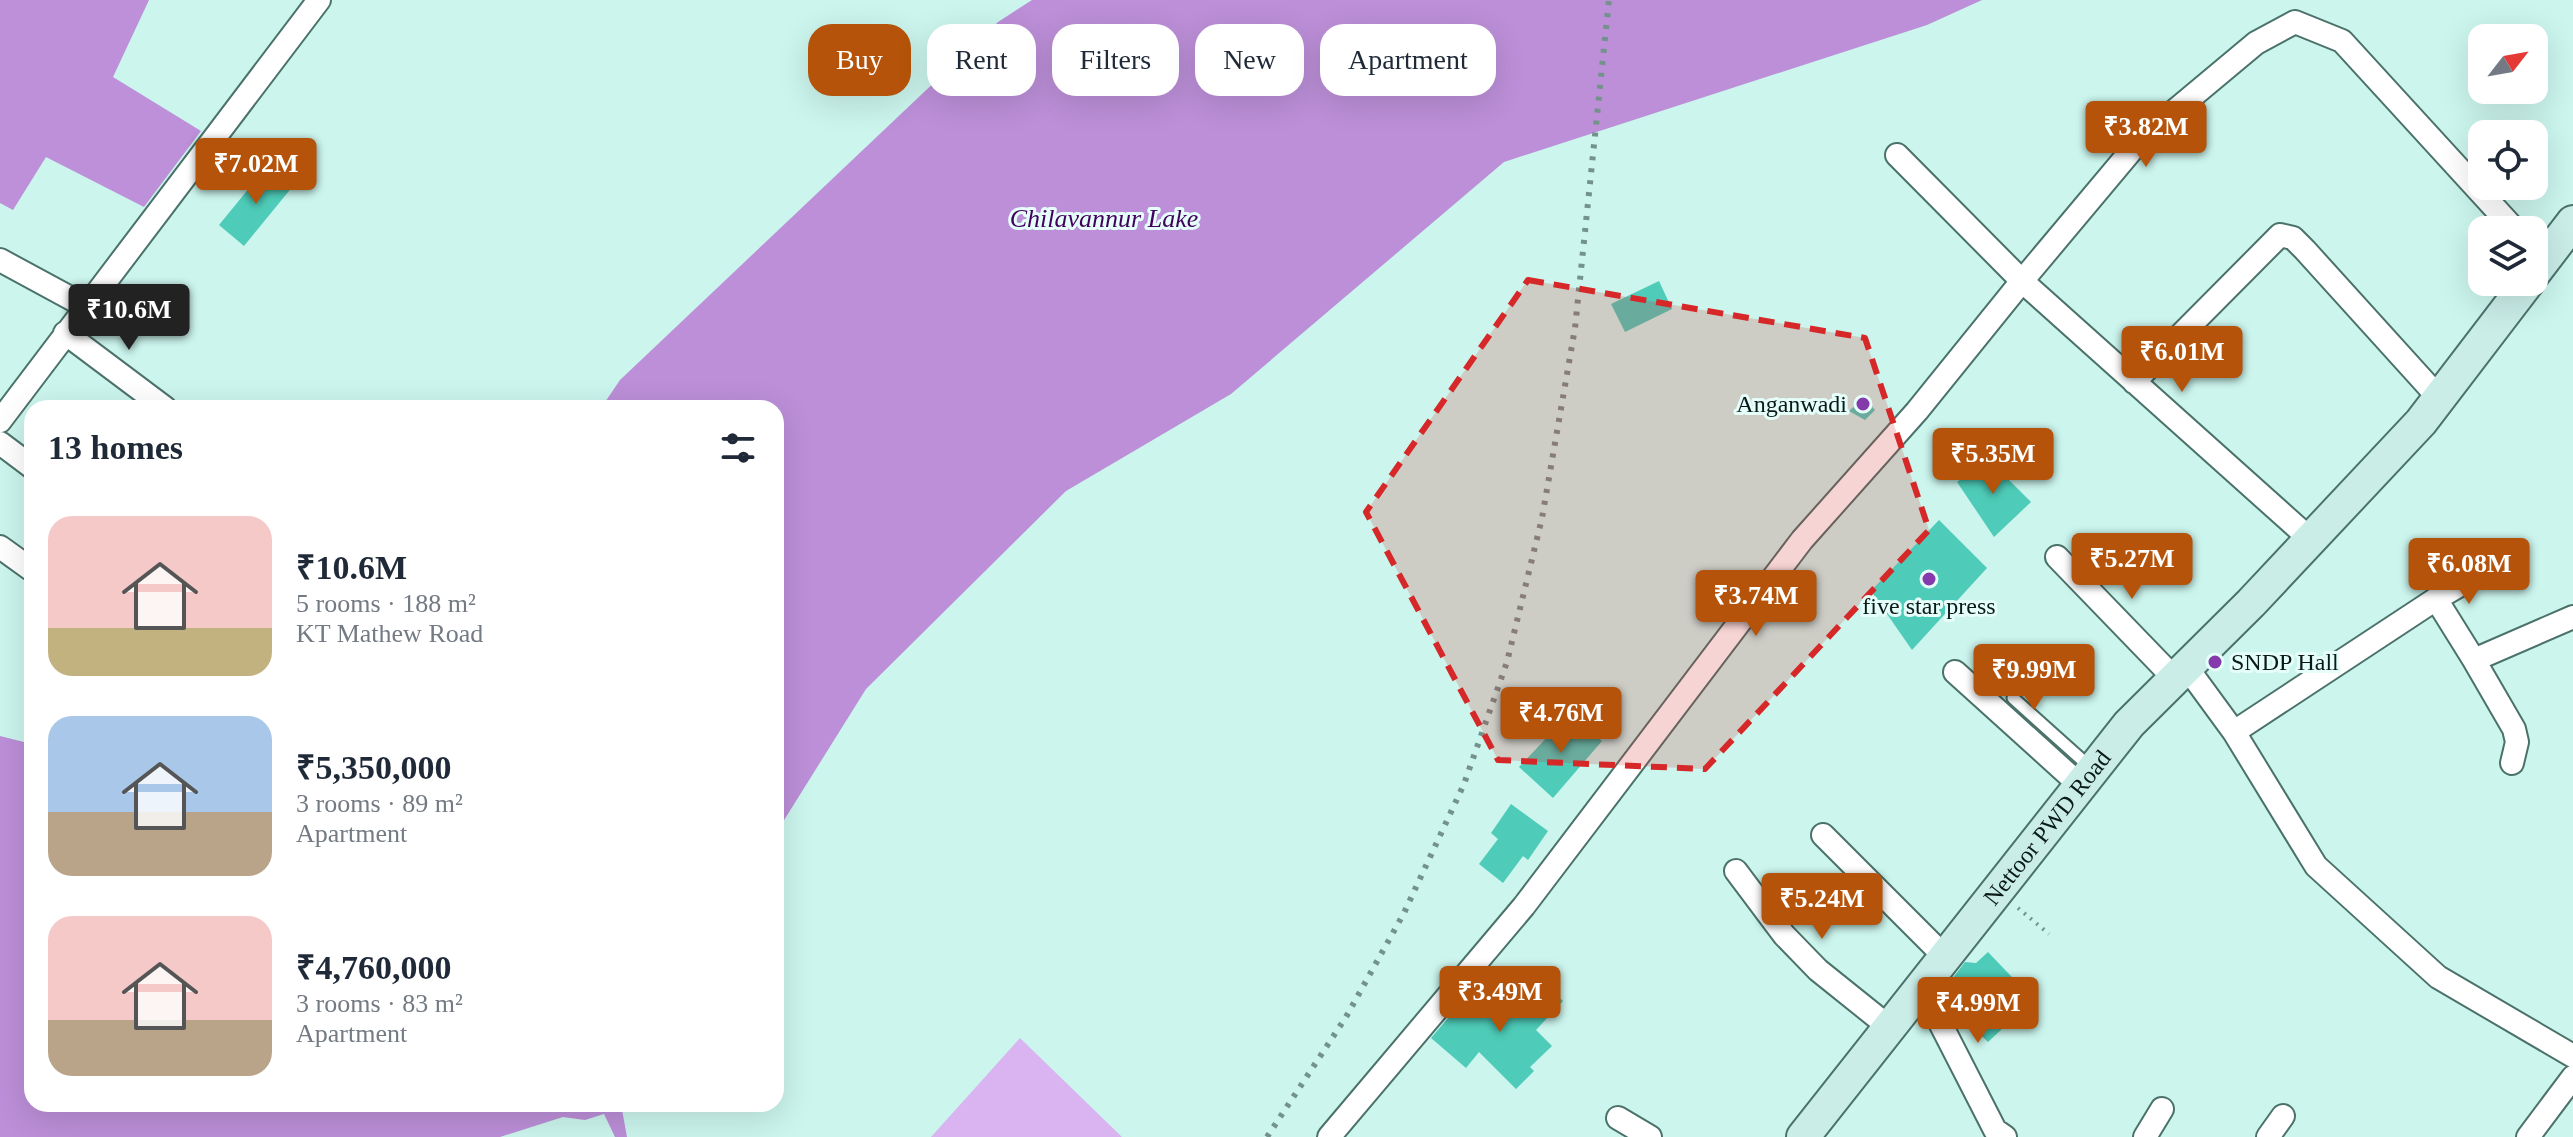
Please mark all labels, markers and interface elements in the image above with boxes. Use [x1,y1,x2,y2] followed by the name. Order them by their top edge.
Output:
[808,24,911,96] chip: Buy
[927,24,1036,96] chip: Rent
[1052,24,1179,96] chip: Filters
[1195,24,1304,96] chip: New
[1320,24,1496,96] chip: Apartment
[2468,24,2548,104] north arrow
[2468,24,2548,296] map controls
[2081,101,2211,169] pin: ₹3.82M
[2104,112,2188,141] text: ₹3.82M
[2468,120,2548,200] button: locate
[191,138,321,206] pin: ₹7.02M
[214,149,298,178] text: ₹7.02M
[1010,204,1198,233] water label: Chilavannur Lake
[2468,216,2548,296] button: layers
[64,284,194,352] pin: ₹10.6M
[87,295,171,324] text: ₹10.6M
[2117,326,2247,394] pin: ₹6.01M
[2140,337,2224,366] text: ₹6.01M
[1736,391,1847,417] place label: Anganwadi
[1854,395,1872,413] marker: Anganwadi
[716,426,760,470] icon: filters
[1928,428,2058,496] pin: ₹5.35M
[48,429,183,466] text: 13 homes
[1951,439,2035,468] text: ₹5.35M
[2067,533,2197,601] pin: ₹5.27M
[2404,538,2534,606] pin: ₹6.08M
[2090,544,2174,573] text: ₹5.27M
[112,548,208,644] icon: home
[296,549,407,586] text: ₹10.6M
[2427,549,2511,578] text: ₹6.08M
[1691,570,1821,638] pin: ₹3.74M
[1920,570,1938,588] marker: five star press
[1714,581,1798,610] text: ₹3.74M
[296,589,476,618] text: 5 rooms · 188 m²
[1862,593,1996,619] place label: five star press
[296,619,483,648] text: KT Mathew Road
[1969,644,2099,712] pin: ₹9.99M
[2231,649,2339,675] place label: SNDP Hall
[2206,653,2224,671] marker: SNDP Hall
[1992,655,2076,684] text: ₹9.99M
[1496,687,1626,755] pin: ₹4.76M
[1519,698,1603,727] text: ₹4.76M
[1978,745,2116,910] street label: Nettoor PWD Road
[112,748,208,844] icon: home
[296,749,451,786] text: ₹5,350,000
[296,789,463,818] text: 3 rooms · 89 m²
[296,819,407,848] text: Apartment
[1757,873,1887,941] pin: ₹5.24M
[1780,884,1864,913] text: ₹5.24M
[112,948,208,1044] icon: home
[296,949,451,986] text: ₹4,760,000
[1435,966,1565,1034] pin: ₹3.49M
[1458,977,1542,1006] text: ₹3.49M
[1913,977,2043,1045] pin: ₹4.99M
[1936,988,2020,1017] text: ₹4.99M
[296,989,463,1018] text: 3 rooms · 83 m²
[296,1019,407,1048] text: Apartment

